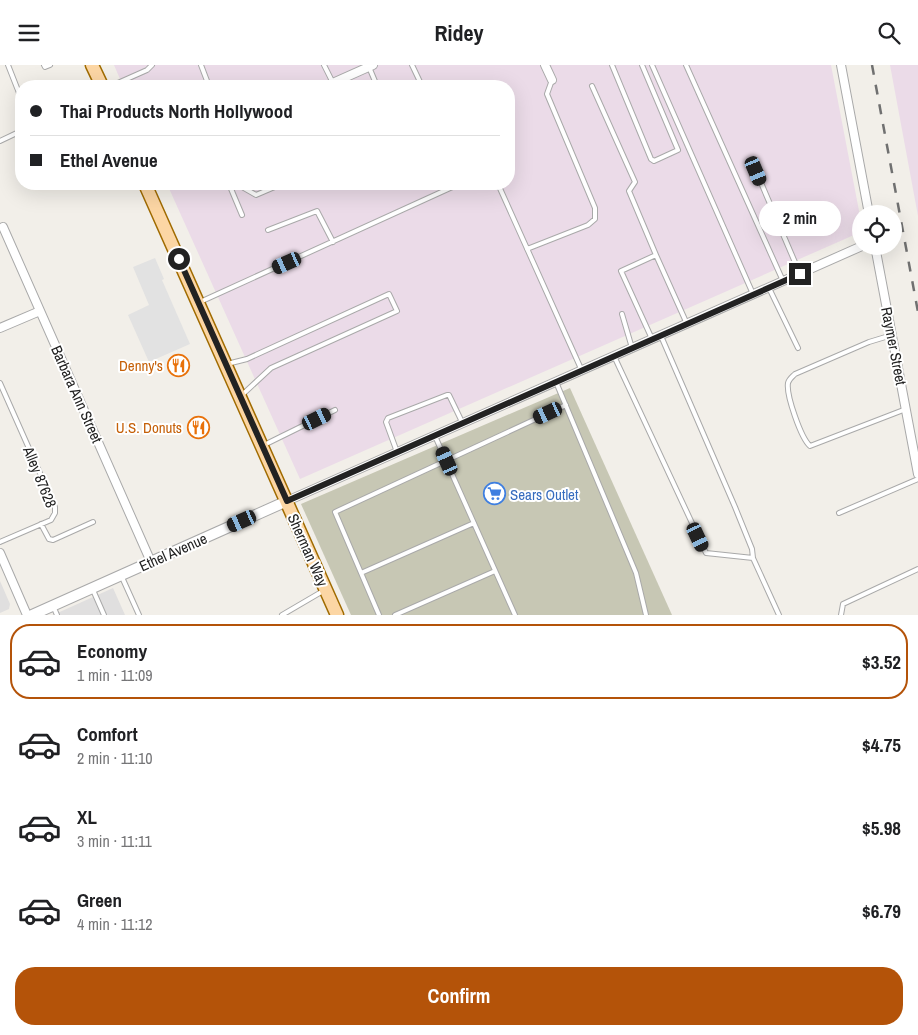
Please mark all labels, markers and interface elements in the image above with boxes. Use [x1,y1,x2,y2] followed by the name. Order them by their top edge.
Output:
[434,18,484,48] text: Ridey
[15,19,43,47] icon: menu
[875,19,903,47] icon: search
[60,98,293,124] text: Thai Products North Hollywood
[60,147,158,173] text: Ethel Avenue
[743,154,768,188] car
[759,201,841,237] callout: 2 min
[852,205,902,255] map controls
[852,205,902,255] button: locate
[783,207,817,229] text: 2 min
[168,248,190,270] route start
[270,250,303,276] car
[789,263,811,285] route end
[876,305,912,387] street label: Raymer Street
[46,342,108,447] street label: Barbara Ann Street
[167,353,191,377] restaurant icon: Denny's
[119,355,163,376] place label: Denny's
[531,400,564,426] car
[300,406,333,432] car
[186,415,210,439] restaurant icon: U.S. Donuts
[116,417,182,438] place label: U.S. Donuts
[18,442,62,511] street label: Alley 87628
[434,444,459,478] car
[482,482,506,506] supermarket icon: Sears Outlet
[510,484,579,505] place label: Sears Outlet
[225,508,258,534] car
[283,510,334,590] street label: Sherman Way
[684,520,711,554] car
[136,528,210,576] street label: Ethel Avenue
[77,638,147,664] text: Economy
[17,639,62,684] icon: car
[862,649,901,675] text: $3.52
[77,664,153,686] text: 1 min · 11:09
[77,721,138,747] text: Comfort
[17,722,62,767] icon: car
[862,732,901,758] text: $4.75
[77,747,153,769] text: 2 min · 11:10
[77,804,97,830] text: XL
[17,805,62,850] icon: car
[862,815,901,841] text: $5.98
[77,830,152,852] text: 3 min · 11:11
[77,887,122,913] text: Green
[17,888,62,933] icon: car
[862,898,901,924] text: $6.79
[77,913,153,935] text: 4 min · 11:12
[15,967,903,1025] button: Confirm

